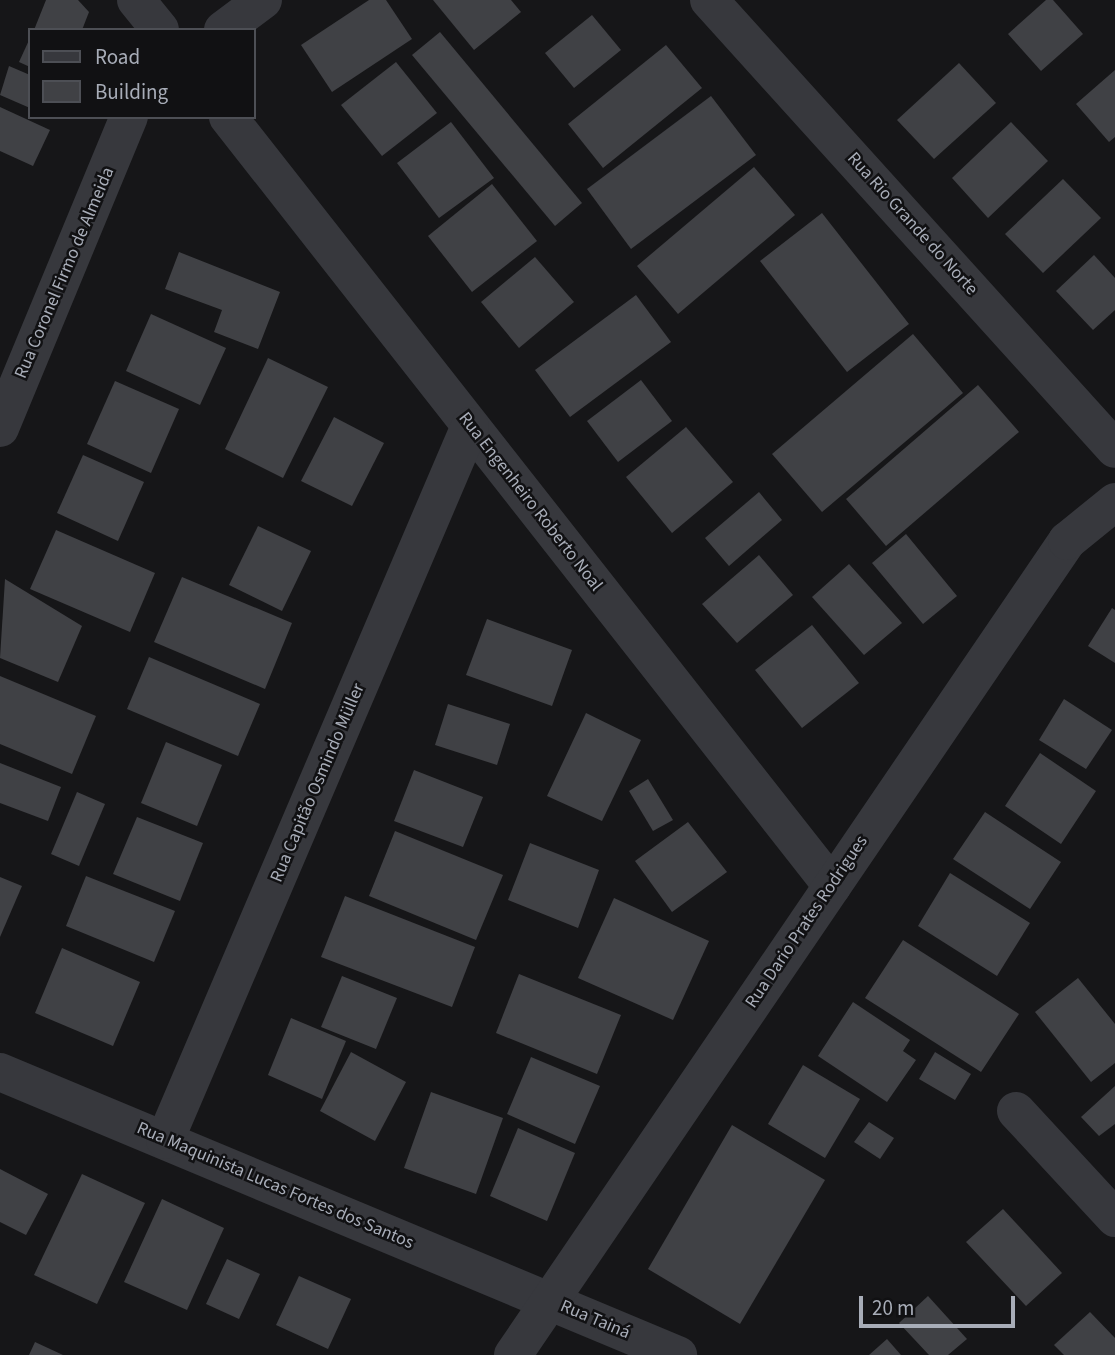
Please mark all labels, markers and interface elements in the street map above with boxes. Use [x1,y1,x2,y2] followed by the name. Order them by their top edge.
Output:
[28,28,256,119] legend
[95,42,140,72] text: Road
[95,77,168,107] text: Building
[842,148,982,300] street label: Rua Rio Grande do Norte
[11,164,119,382] street label: Rua Coronel Firmo de Almeida
[453,408,607,596] street label: Rua Engenheiro Roberto Noal
[266,680,370,886] street label: Rua Capitão Osmindo Müller
[741,832,873,1012] street label: Rua Dario Prates Rodrigues
[133,1118,417,1254] street label: Rua Maquinista Lucas Fortes dos Santos
[863,1282,1019,1326] scale bar
[872,1293,914,1323] text: 20 m
[557,1296,633,1344] street label: Rua Tainá

